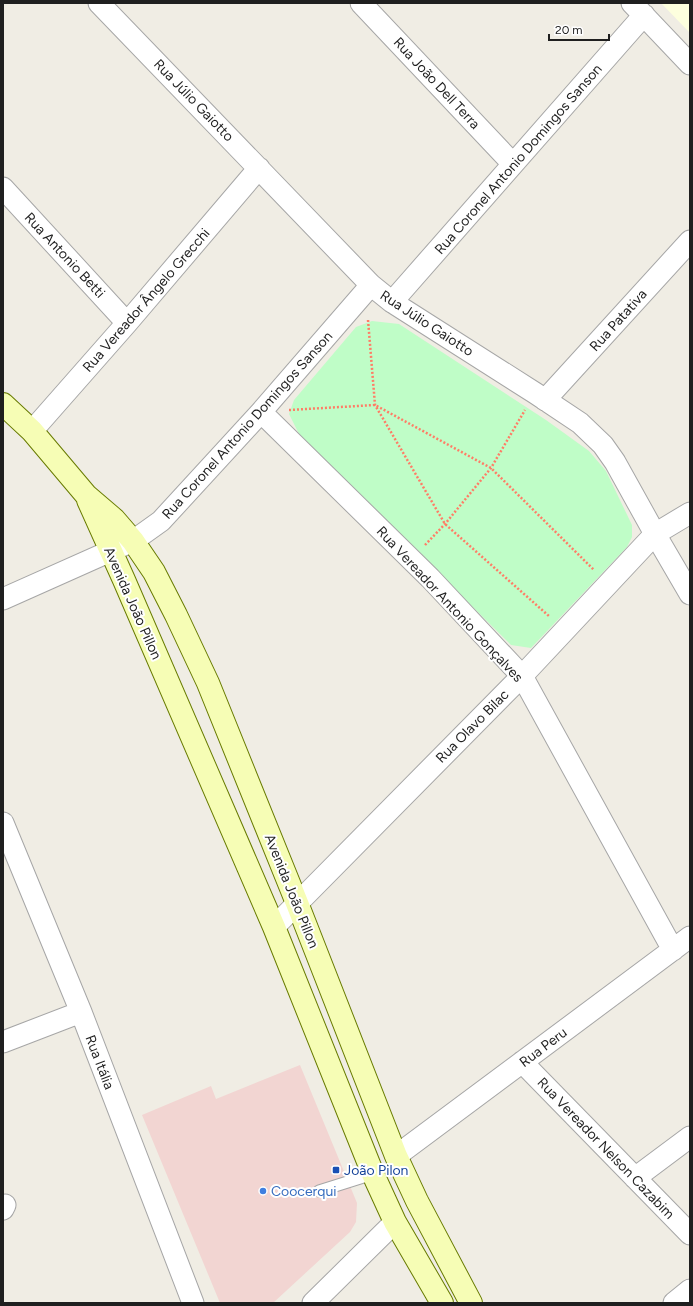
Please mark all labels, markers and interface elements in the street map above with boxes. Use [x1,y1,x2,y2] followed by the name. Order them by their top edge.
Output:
[549,16,609,42] scale bar
[555,23,583,37] text: 20 m
[390,34,484,133] street label: Rua João Dell Terra
[150,56,237,145] street label: Rua Júlio Gaiotto
[431,61,606,258] street label: Rua Coronel Antonio Domingos Sanson
[21,209,109,302] street label: Rua Antonio Betti
[79,225,213,376] street label: Rua Vereador Ângelo Grecchi
[586,286,651,355] street label: Rua Patativa
[377,287,477,360] street label: Rua Júlio Gaiotto
[159,328,336,523] street label: Rua Coronel Antonio Domingos Sanson
[373,523,526,686] street label: Rua Vereador Antonio Gonçalves
[100,544,165,662] street label: Avenida João Pillon
[432,686,513,766] street label: Rua Olavo Bilac
[261,832,322,951] street label: Avenida João Pillon
[516,1024,571,1071] street label: Rua Peru
[81,1033,118,1092] street label: Rua Itália
[534,1074,678,1223] street label: Rua Vereador Nelson Cazabim
[344,1162,409,1179] place label: João Pilon
[331,1165,341,1175] marker: João Pilon
[271,1183,336,1200] place label: Coocerqui
[258,1186,268,1196] marker: Coocerqui

